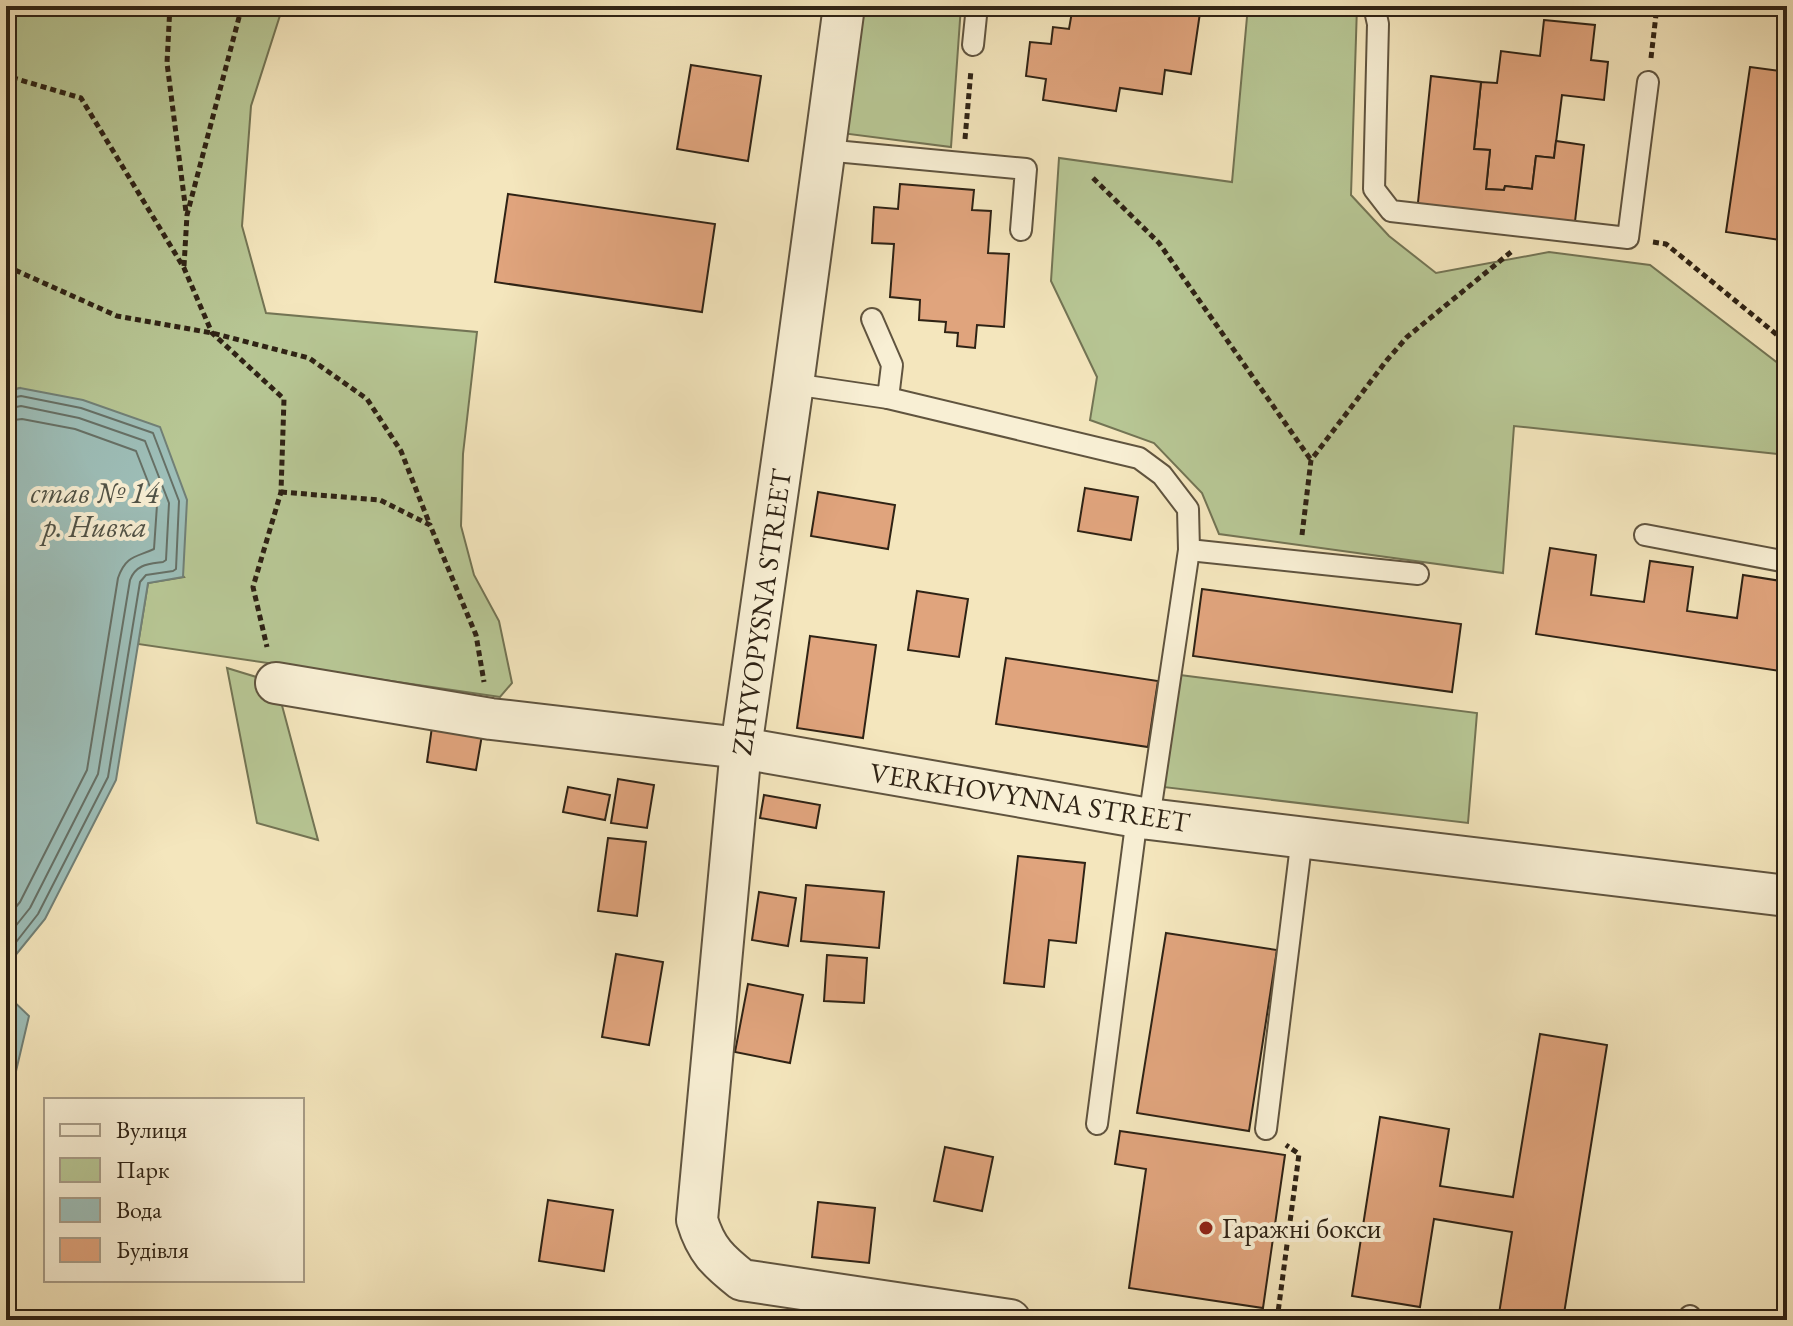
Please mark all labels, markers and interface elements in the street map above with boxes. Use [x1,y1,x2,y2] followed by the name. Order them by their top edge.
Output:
[723,466,799,758] street label: ZHYVOPYSNA STREET
[31,473,160,546] water label: став № 14 р. Нивка
[868,754,1193,840] street label: VERKHOVYNNA STREET
[44,1098,304,1282] legend
[116,1114,188,1145] text: Вулиця
[116,1154,170,1185] text: Парк
[116,1194,162,1225] text: Вода
[1222,1210,1382,1246] place label: Гаражні бокси
[1197,1219,1215,1237] marker: Гаражні бокси
[116,1234,189,1265] text: Будівля

